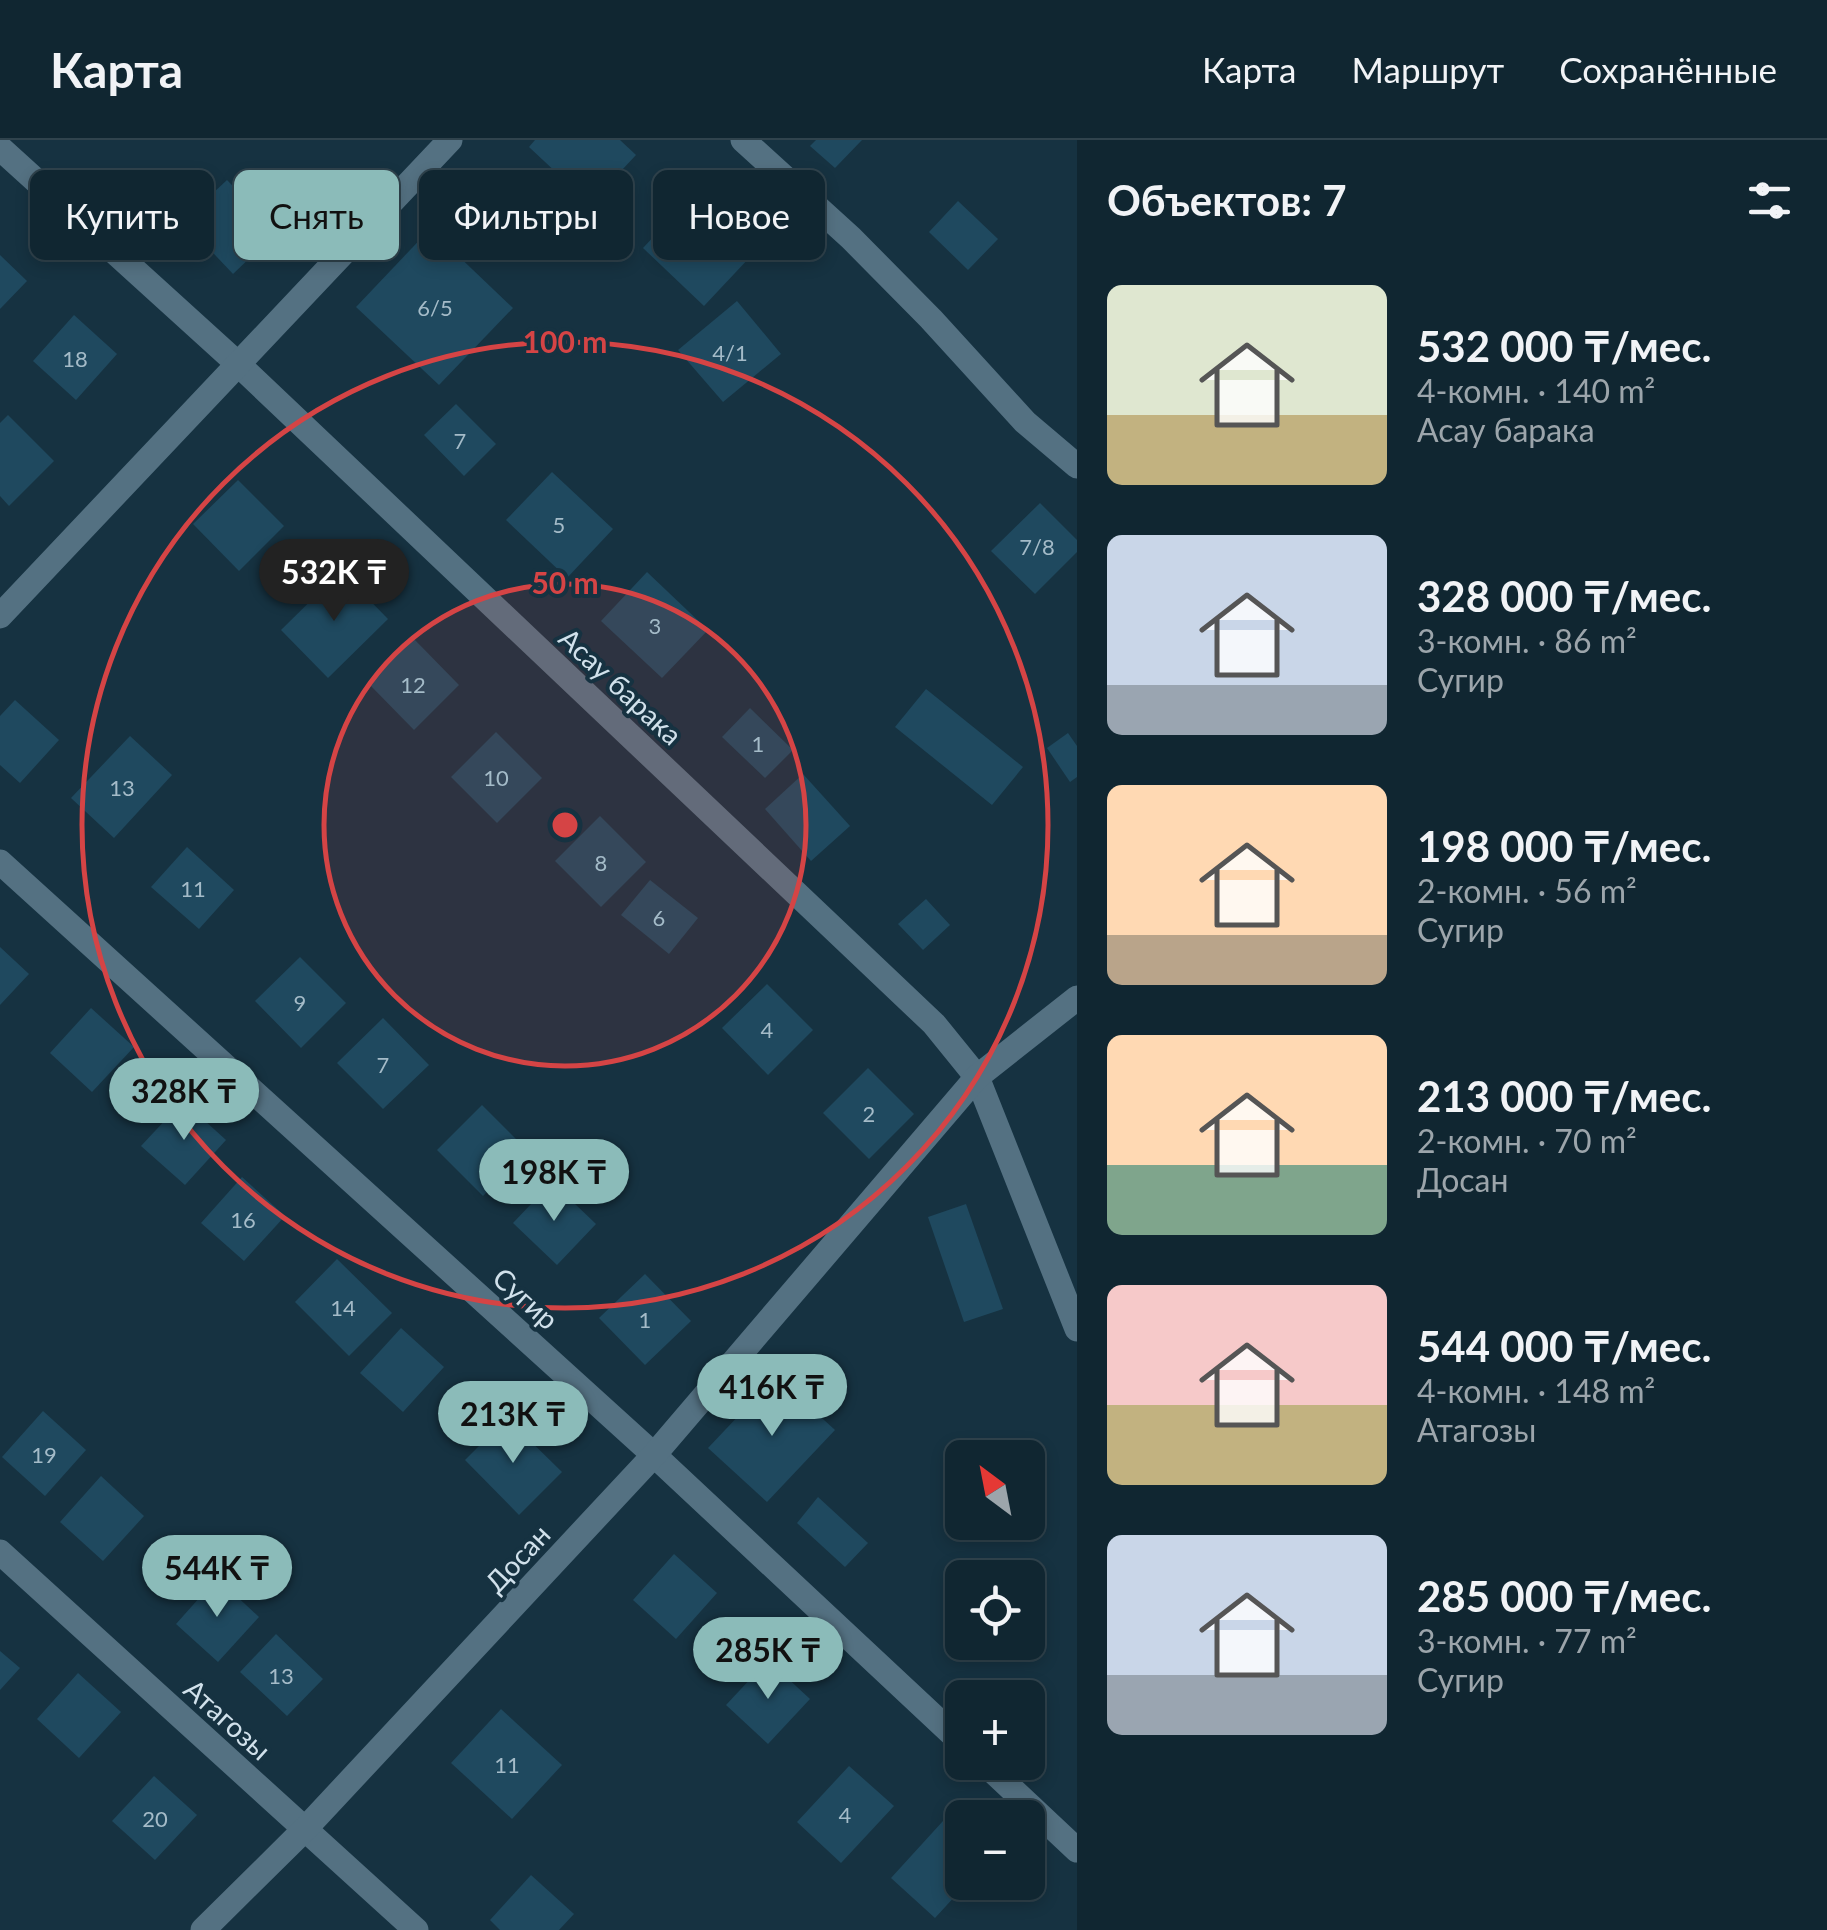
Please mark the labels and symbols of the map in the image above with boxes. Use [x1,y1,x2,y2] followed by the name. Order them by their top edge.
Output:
[417,294,453,321] house number: 6/5
[523,323,607,359] text: 100 m
[712,339,748,366] house number: 4/1
[62,345,88,372] house number: 18
[454,427,466,454] house number: 7
[553,511,565,538] house number: 5
[1019,533,1055,560] house number: 7/8
[253,539,415,624] pin: 532K ₸
[531,564,599,600] text: 50 m
[649,612,661,639] house number: 3
[553,621,689,751] street label: Асау барака
[400,671,426,698] house number: 12
[752,730,764,757] house number: 1
[483,764,509,791] house number: 10
[109,774,135,801] house number: 13
[547,807,583,843] centre of rings
[595,849,607,876] house number: 8
[180,875,206,902] house number: 11
[653,904,665,931] house number: 6
[294,989,306,1016] house number: 9
[761,1016,774,1043] house number: 4
[377,1051,389,1078] house number: 7
[103,1058,265,1143] pin: 328K ₸
[863,1100,875,1127] house number: 2
[473,1139,635,1224] pin: 198K ₸
[230,1206,256,1233] house number: 16
[486,1260,566,1336] street label: Сугир
[330,1294,356,1321] house number: 14
[639,1306,651,1333] house number: 1
[691,1354,853,1439] pin: 416K ₸
[432,1381,594,1466] pin: 213K ₸
[945,1440,1045,1540] north arrow
[31,1441,57,1468] house number: 19
[477,1517,557,1599] street label: Досан
[136,1535,298,1620] pin: 544K ₸
[687,1617,849,1702] pin: 285K ₸
[268,1662,294,1689] house number: 13
[178,1671,278,1767] street label: Атагозы
[494,1751,520,1778] house number: 11
[839,1801,852,1828] house number: 4
[142,1805,168,1832] house number: 20

